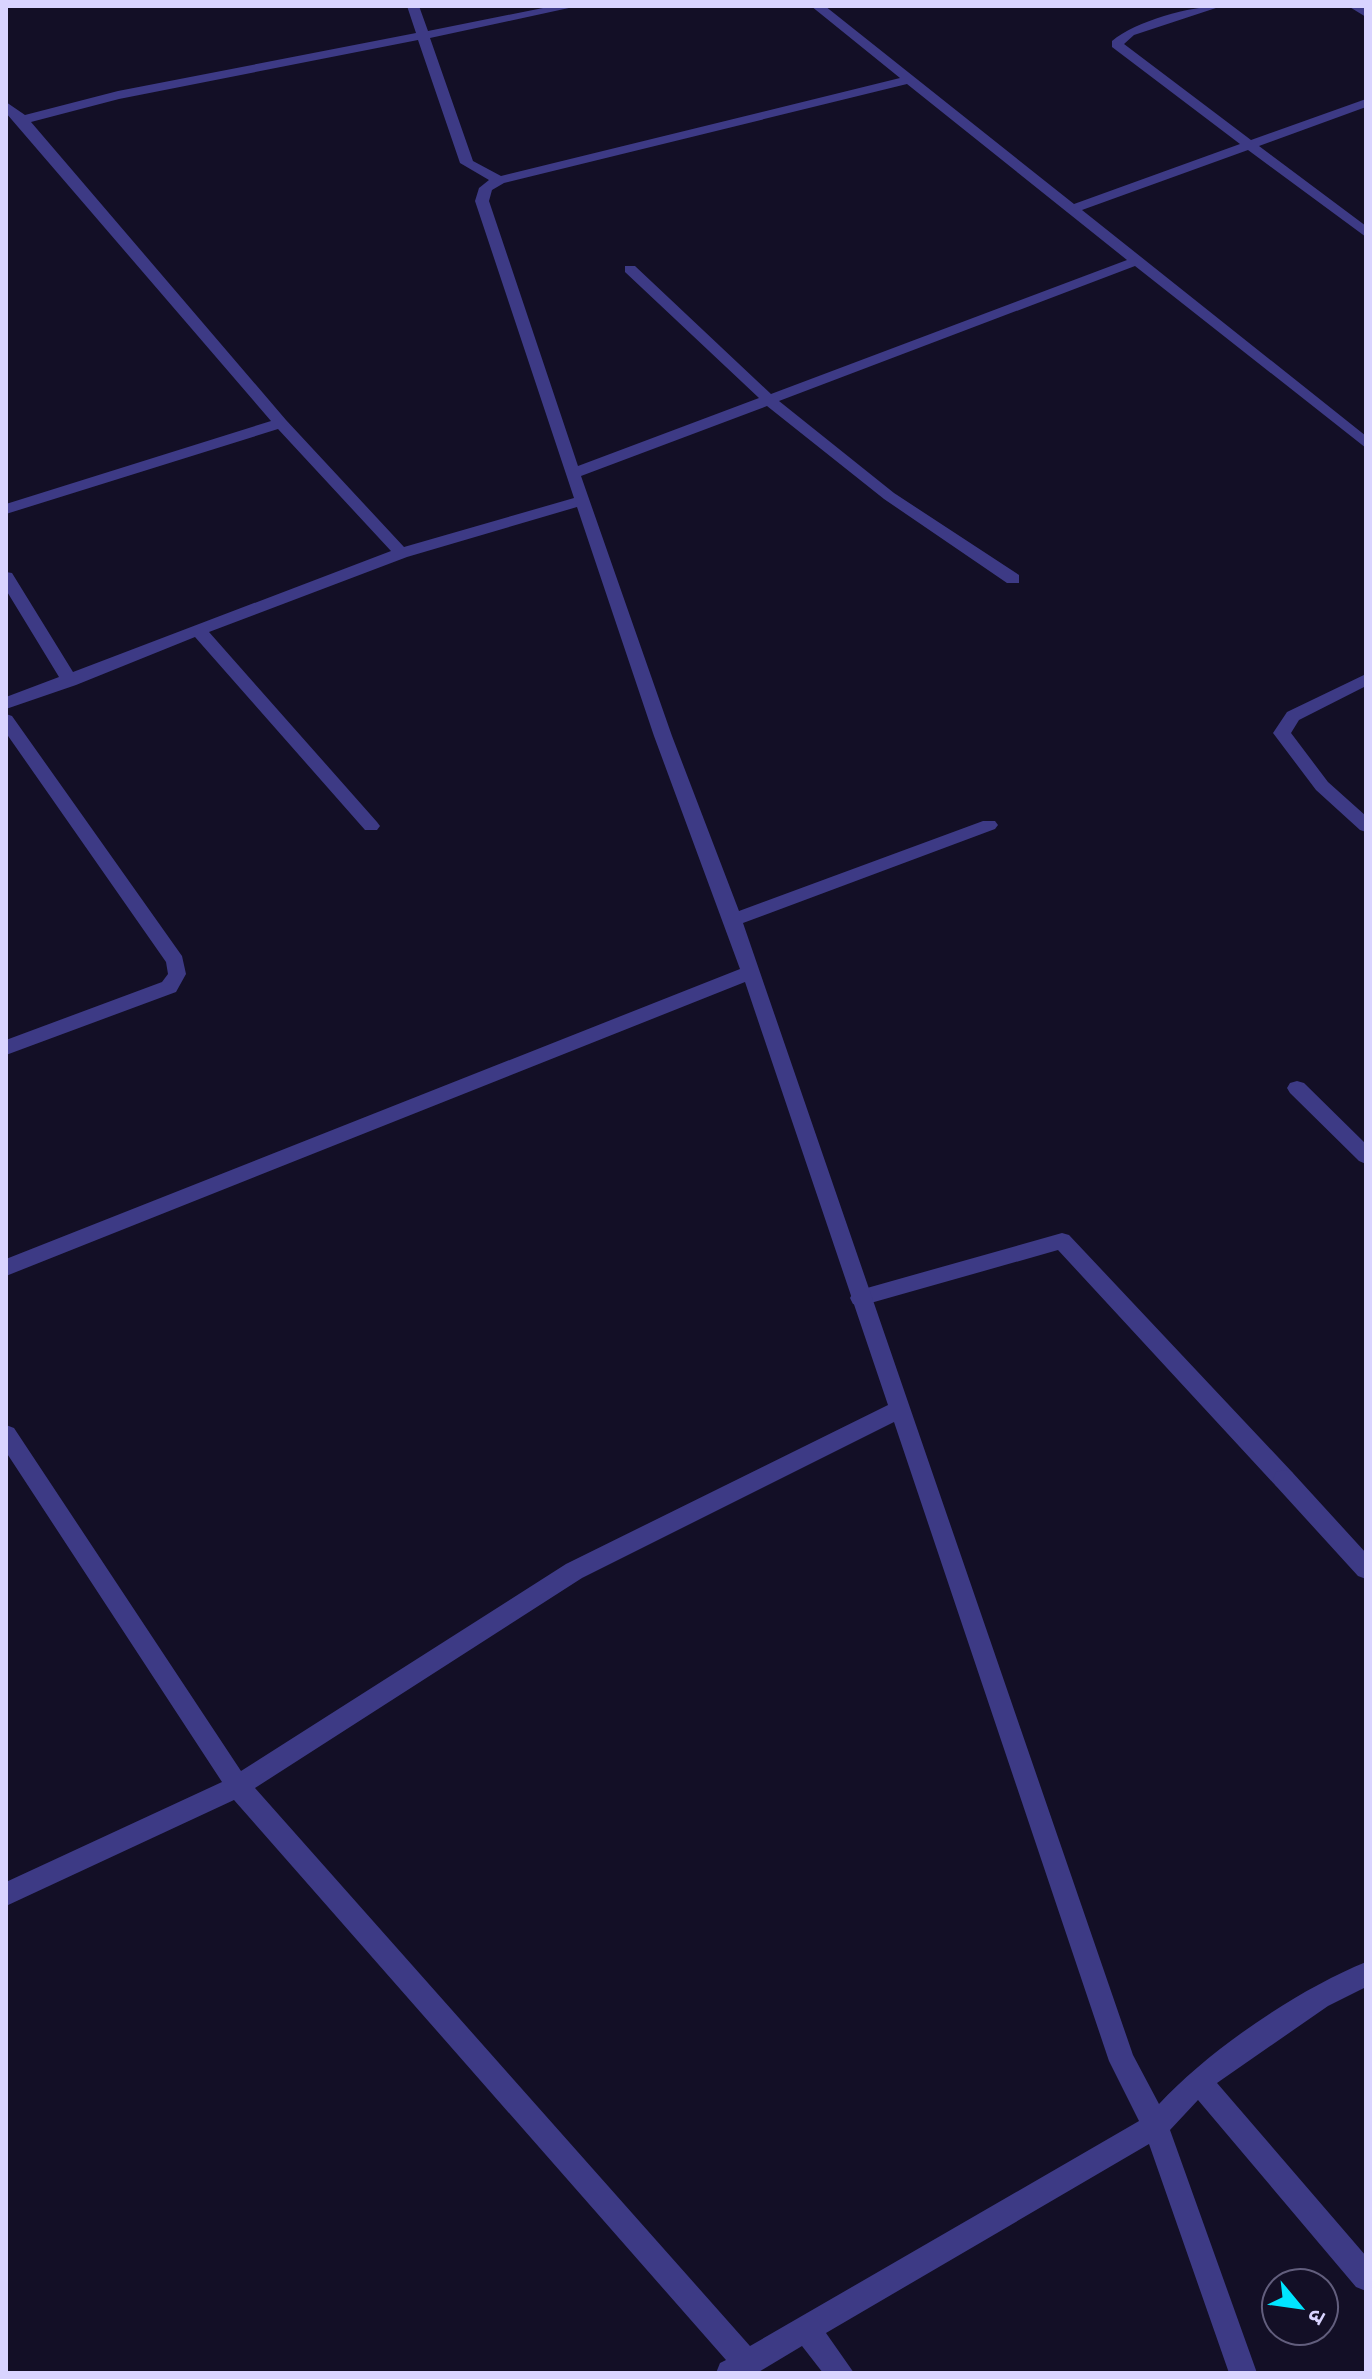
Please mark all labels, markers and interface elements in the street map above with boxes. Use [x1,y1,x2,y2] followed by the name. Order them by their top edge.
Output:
[1260,2267,1340,2347] north arrow
[1302,2304,1332,2330] text: उ

